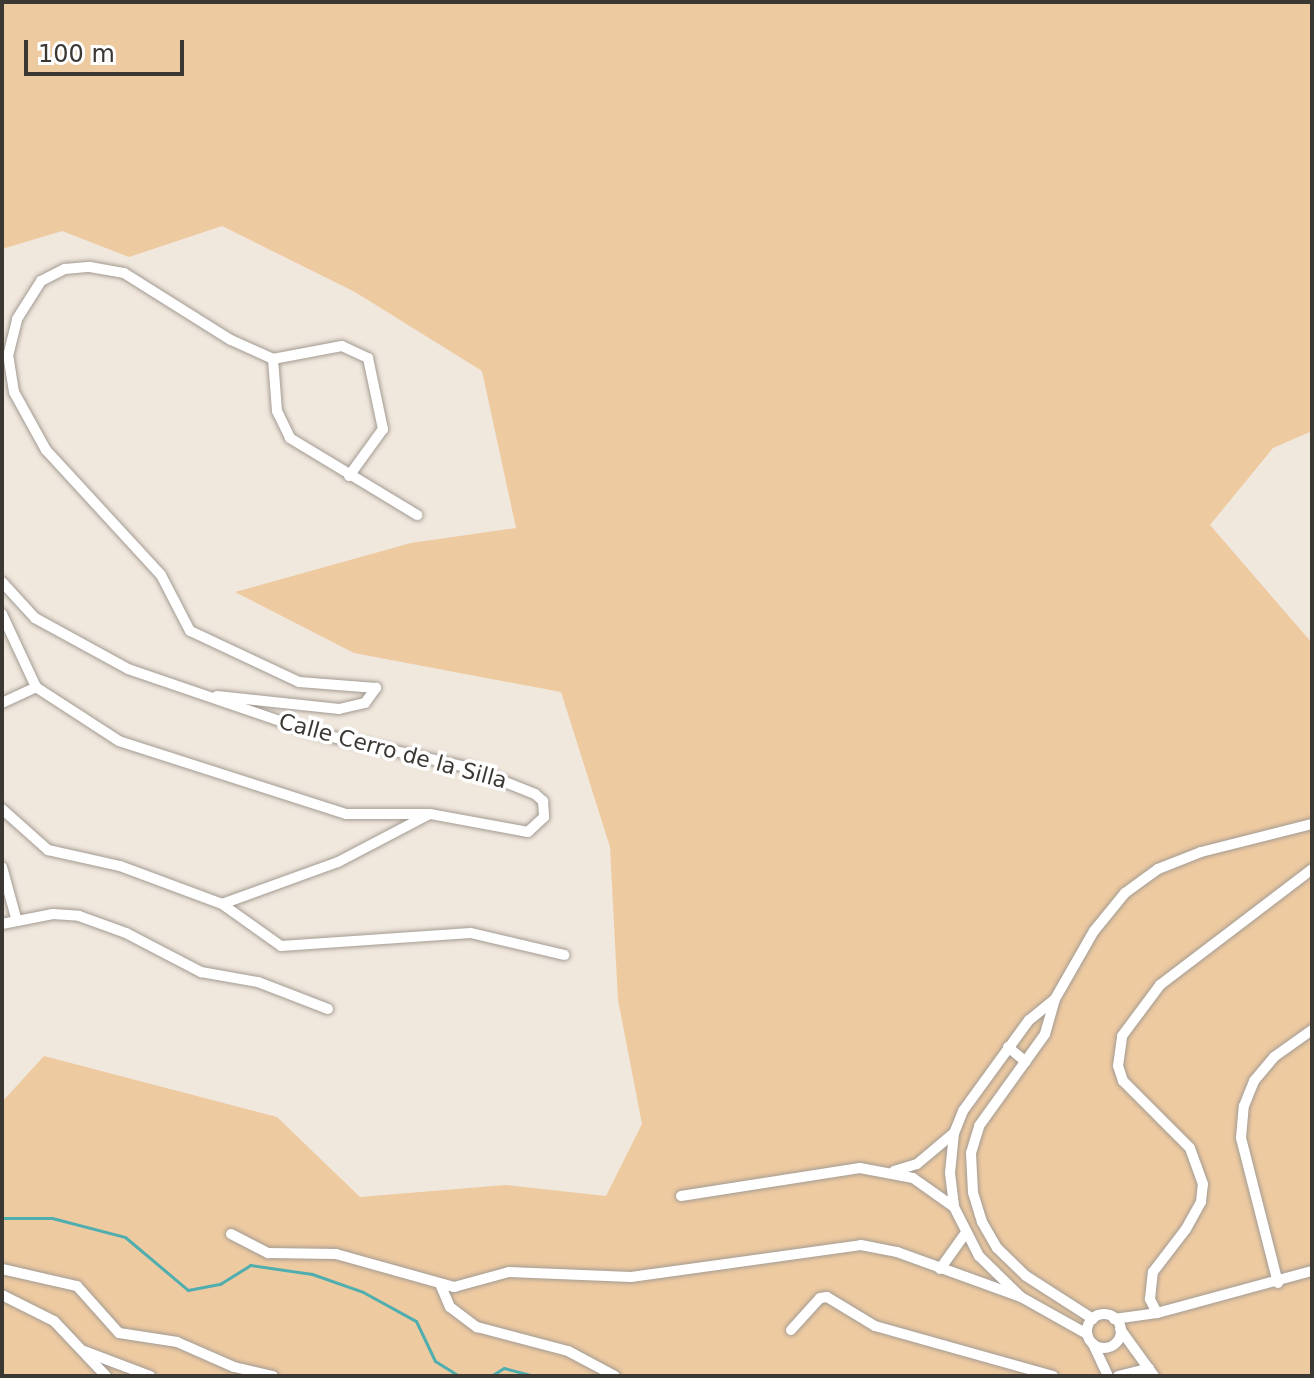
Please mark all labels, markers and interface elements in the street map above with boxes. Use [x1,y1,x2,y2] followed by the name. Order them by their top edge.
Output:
[28,24,188,74] scale bar
[38,40,115,68] text: 100 m
[276,708,510,794] street label: Calle Cerro de la Silla

